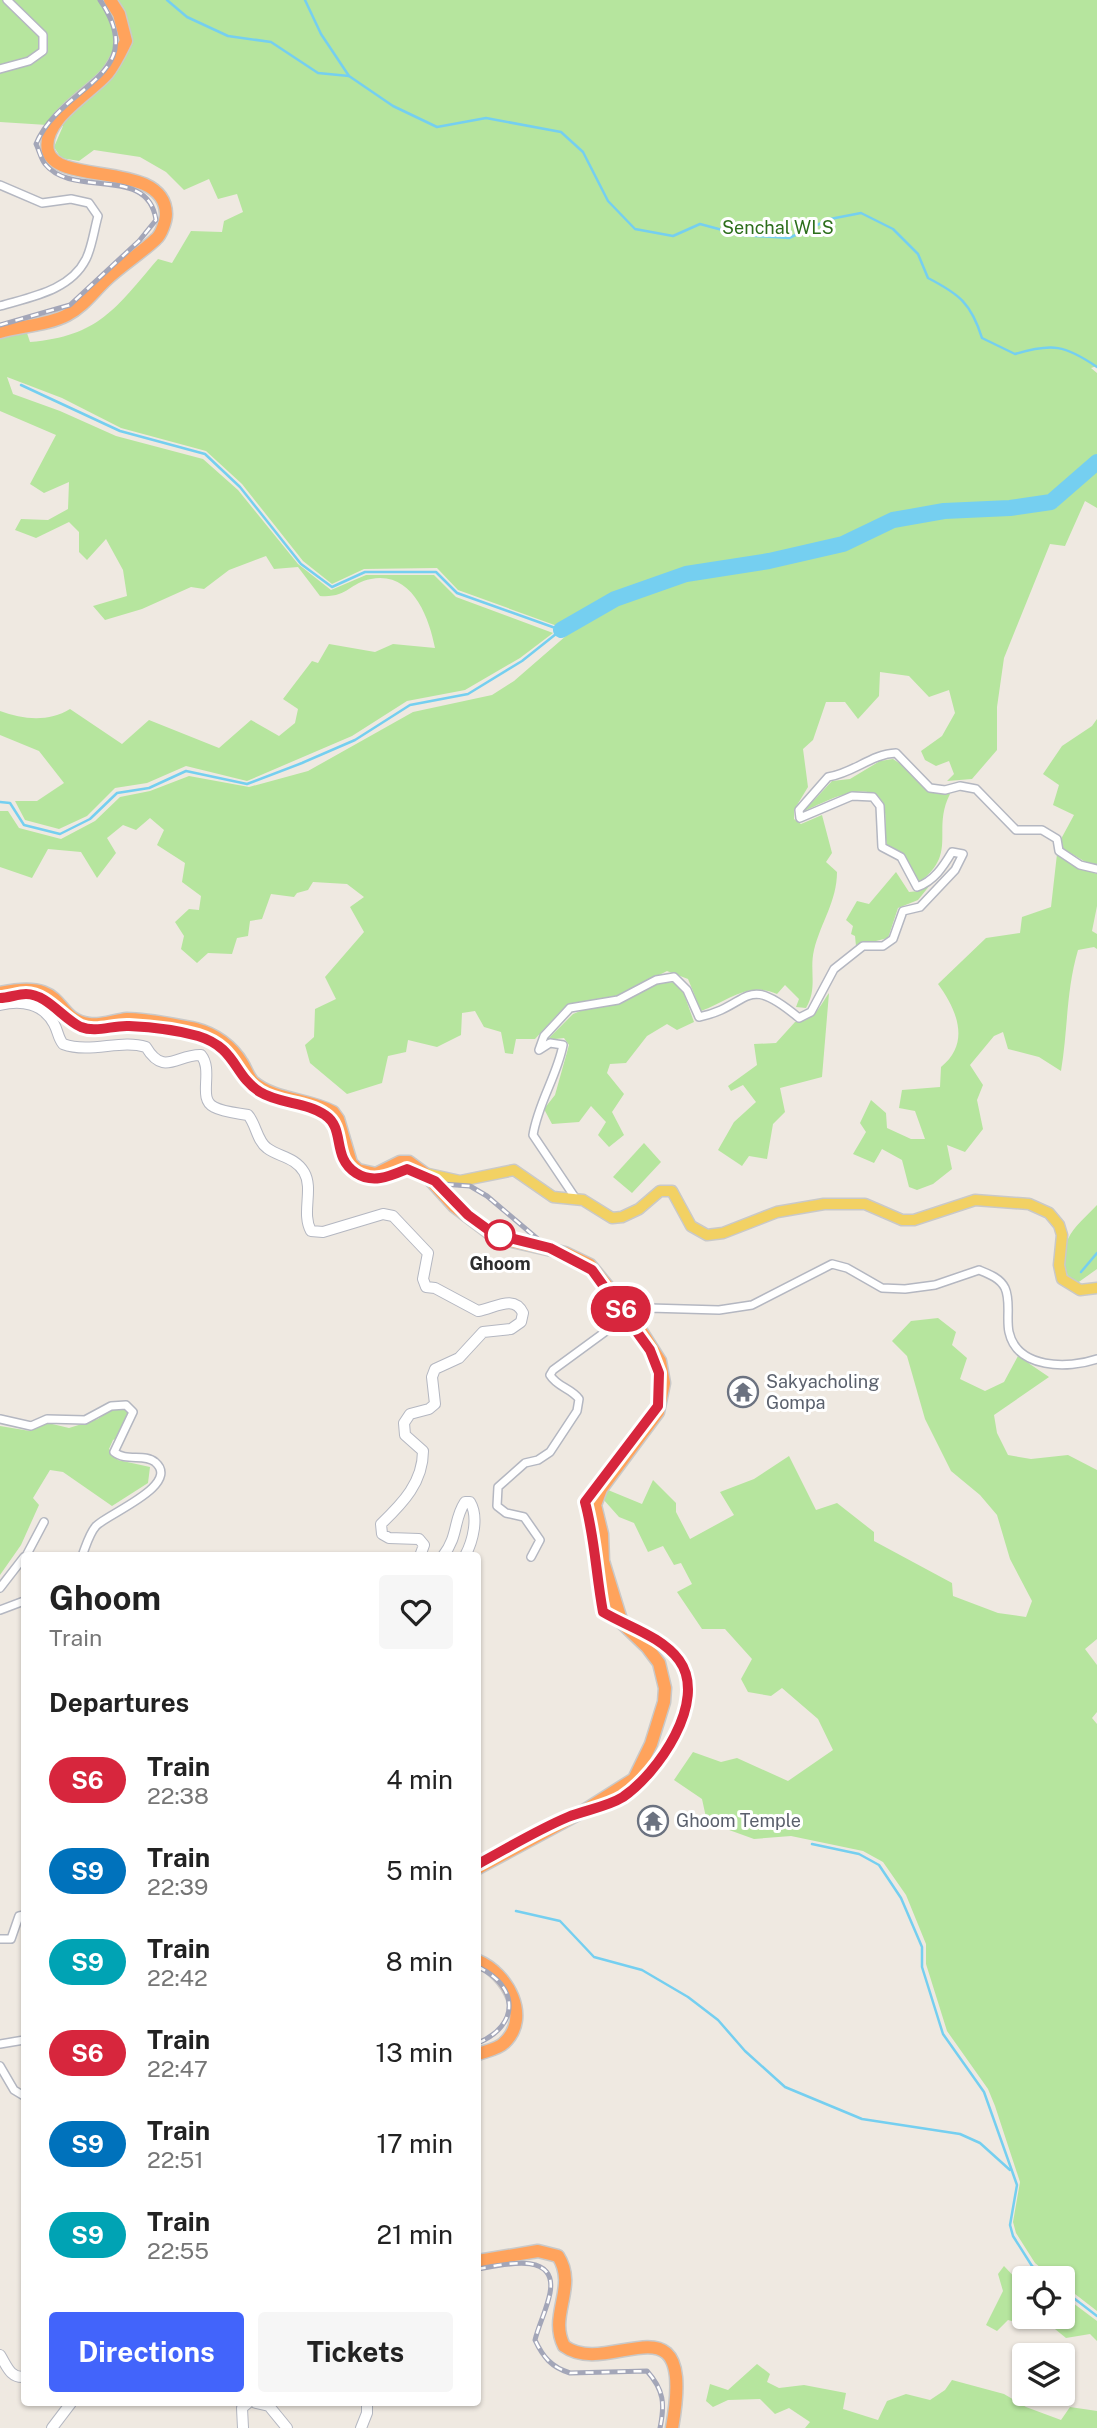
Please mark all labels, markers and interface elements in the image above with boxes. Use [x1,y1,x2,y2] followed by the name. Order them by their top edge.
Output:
[722,217,834,238] park label: Senchal WLS
[485,1220,515,1250] marker: Ghoom
[469,1253,531,1274] place label: Ghoom
[590,1286,652,1332] line badge: S6
[605,1295,637,1323] text: S6
[766,1371,879,1413] place label: Sakyacholing Gompa
[726,1375,760,1409] temple icon: Sakyacholing Gompa
[379,1575,453,1649] button: heart
[49,1579,161,1617] text: Ghoom
[49,1624,102,1651] text: Train
[49,1687,189,1718] text: Departures
[147,1751,210,1782] text: Train
[386,1764,453,1795] text: 4 min
[71,1766,104,1794] text: S6
[147,1782,209,1809] text: 22:38
[636,1804,670,1838] temple icon: Ghoom Temple
[676,1810,801,1831] place label: Ghoom Temple
[147,1842,210,1873] text: Train
[386,1855,453,1886] text: 5 min
[71,1857,104,1885] text: S9
[147,1873,208,1900] text: 22:39
[147,1933,210,1964] text: Train
[386,1946,453,1977] text: 8 min
[71,1948,104,1976] text: S9
[147,1964,208,1991] text: 22:42
[147,2024,210,2055] text: Train
[376,2037,453,2068] text: 13 min
[71,2039,104,2067] text: S6
[147,2055,208,2082] text: 22:47
[147,2115,210,2146] text: Train
[376,2128,453,2159] text: 17 min
[71,2130,104,2158] text: S9
[147,2146,204,2173] text: 22:51
[147,2206,210,2237] text: Train
[377,2219,453,2250] text: 21 min
[71,2221,104,2249] text: S9
[147,2237,209,2264] text: 22:55
[1012,2266,1075,2406] map controls
[1012,2266,1075,2329] button: locate
[49,2312,244,2392] button: Directions
[258,2312,453,2392] button: Tickets
[1012,2343,1075,2406] button: layers

